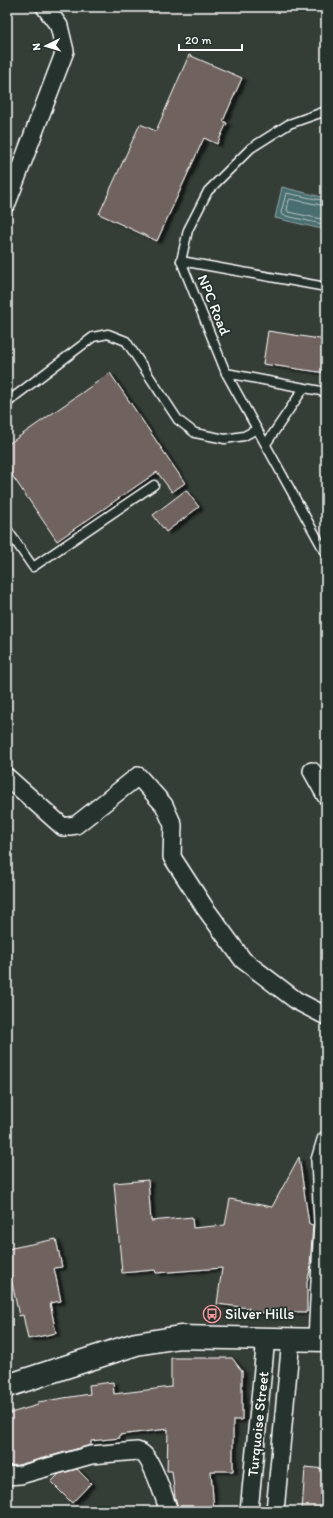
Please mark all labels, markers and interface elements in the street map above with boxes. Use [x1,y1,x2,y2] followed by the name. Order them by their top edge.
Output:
[26,26,66,66] north arrow
[179,26,242,52] scale bar
[185,33,212,47] text: 20 m
[30,43,43,51] text: N
[194,272,235,339] street label: NPC Road
[202,1304,222,1324] bus stop icon: Silver Hills
[225,1305,295,1323] place label: Silver Hills
[244,1370,273,1478] street label: Turquoise Street

